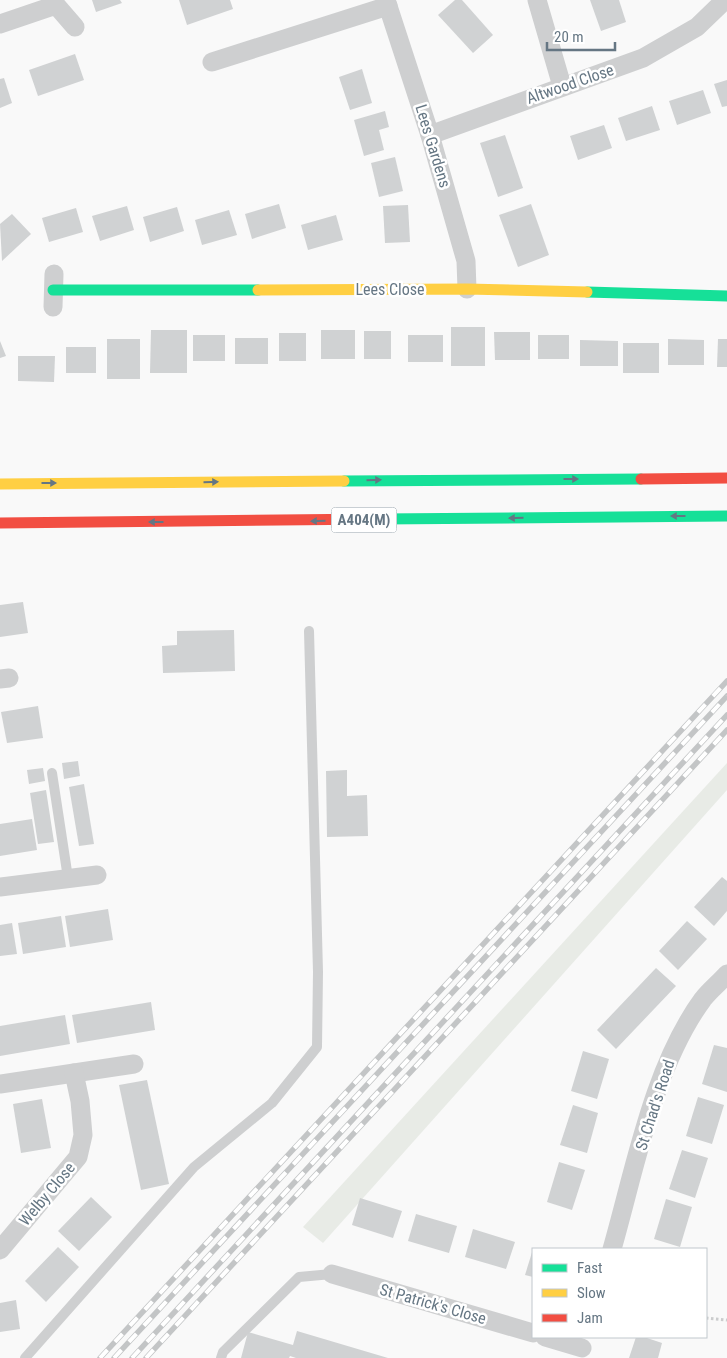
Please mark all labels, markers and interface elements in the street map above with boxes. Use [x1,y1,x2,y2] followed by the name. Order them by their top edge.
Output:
[547,20,614,52] scale bar
[554,28,584,46] text: 20 m
[524,60,616,108] street label: Altwood Close
[411,102,455,190] street label: Lees Gardens
[355,280,425,299] street label: Lees Close
[563,475,579,483] one-way arrow
[366,476,382,484] one-way arrow
[203,478,219,486] one-way arrow
[41,479,57,487] one-way arrow
[332,508,396,532] road number: A404(M)
[670,513,686,521] one-way arrow
[508,515,524,523] one-way arrow
[310,517,326,525] one-way arrow
[148,518,164,526] one-way arrow
[631,1057,679,1153] street label: St Chad's Road
[15,1158,79,1230] street label: Welby Close
[532,1248,707,1338] legend
[577,1259,602,1277] text: Fast
[378,1280,488,1328] street label: St Patrick's Close
[577,1284,606,1302] text: Slow
[577,1309,603,1327] text: Jam

